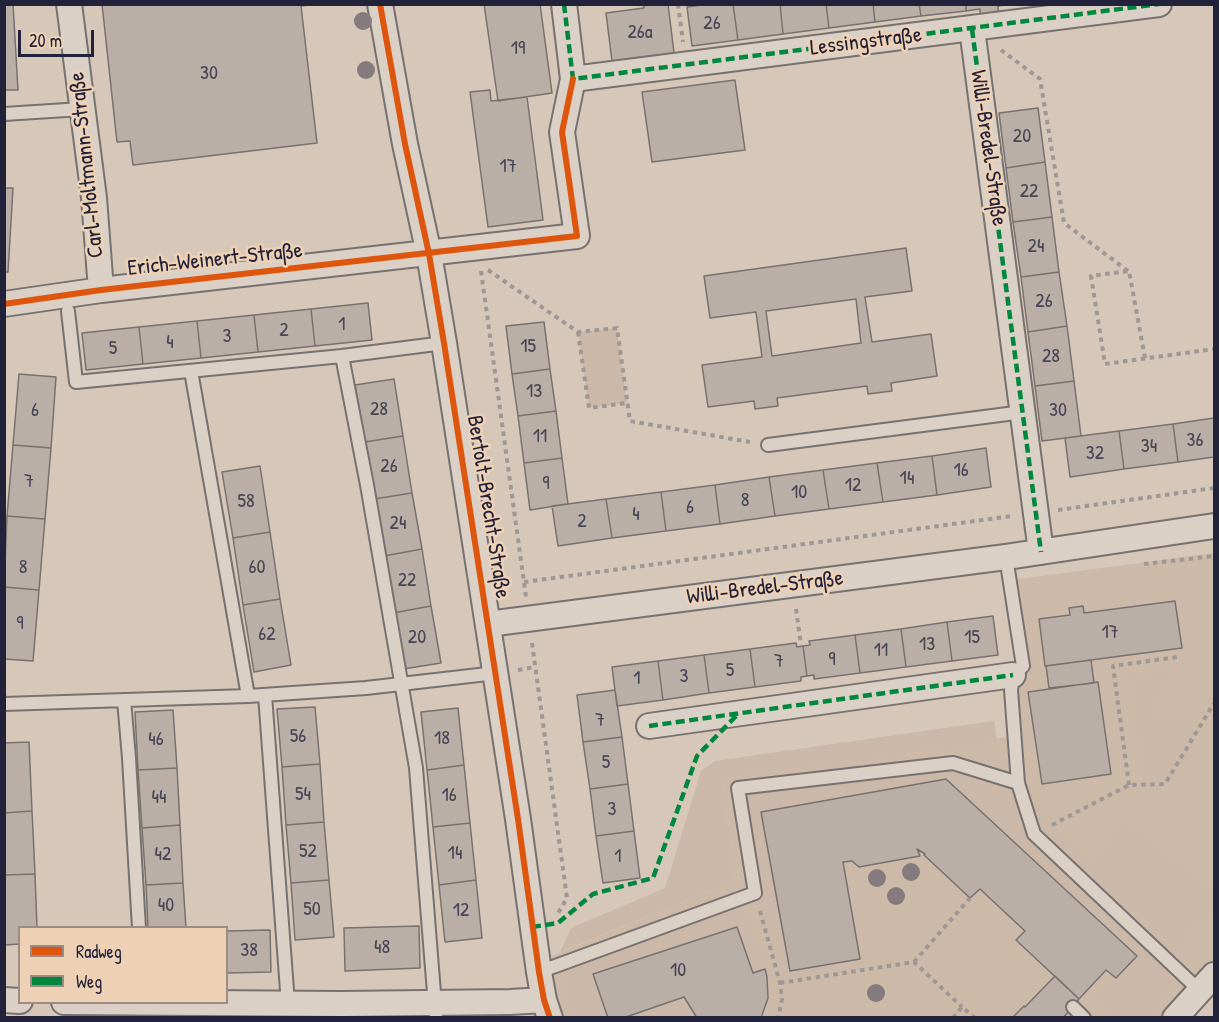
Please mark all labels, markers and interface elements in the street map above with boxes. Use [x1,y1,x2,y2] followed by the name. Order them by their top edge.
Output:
[703,12,721,36] house number: 26
[21,18,98,56] scale bar
[627,21,653,45] house number: 26a
[809,22,923,62] street label: Lessingstraße
[29,28,62,53] text: 20 m
[511,37,525,61] house number: 19
[200,62,218,86] house number: 30
[964,68,1012,228] street label: Willi-Bredel-Straße
[64,71,110,259] street label: Carl-Moltmann-Straße
[1013,125,1031,149] house number: 20
[499,155,517,179] house number: 17
[1020,180,1038,204] house number: 22
[1028,235,1044,259] house number: 24
[126,238,304,282] street label: Erich-Weinert-Straße
[1035,290,1053,314] house number: 26
[338,313,346,337] house number: 1
[279,319,289,343] house number: 2
[223,325,231,349] house number: 3
[166,331,174,355] house number: 4
[520,335,536,359] house number: 15
[109,337,117,361] house number: 5
[1042,345,1060,369] house number: 28
[526,380,542,404] house number: 13
[370,398,388,422] house number: 28
[31,399,39,423] house number: 6
[1049,399,1067,423] house number: 30
[461,414,515,600] street label: Bertolt-Brecht-Straße
[533,425,547,449] house number: 11
[1187,429,1203,453] house number: 36
[1141,435,1157,459] house number: 34
[1086,442,1104,466] house number: 32
[380,455,398,479] house number: 26
[953,459,969,483] house number: 16
[900,467,914,491] house number: 14
[24,470,34,494] house number: 7
[542,472,550,496] house number: 9
[845,474,861,498] house number: 12
[791,481,807,505] house number: 10
[741,489,749,513] house number: 8
[237,490,255,514] house number: 58
[686,496,694,520] house number: 6
[632,503,640,527] house number: 4
[577,510,587,534] house number: 2
[390,512,406,536] house number: 24
[19,556,27,580] house number: 8
[249,556,265,580] house number: 60
[685,565,845,611] street label: Willi-Bredel-Straße
[398,569,416,593] house number: 22
[16,612,24,636] house number: 9
[1101,621,1119,645] house number: 17
[258,623,276,647] house number: 62
[408,626,426,650] house number: 20
[964,626,980,650] house number: 15
[919,633,935,657] house number: 13
[874,639,888,663] house number: 11
[828,648,836,672] house number: 9
[774,650,784,674] house number: 7
[726,659,734,683] house number: 5
[680,665,688,689] house number: 3
[633,667,641,691] house number: 1
[595,709,605,733] house number: 7
[290,725,306,749] house number: 56
[434,727,450,751] house number: 18
[148,728,164,752] house number: 46
[602,751,610,775] house number: 5
[295,783,311,807] house number: 54
[441,784,457,808] house number: 16
[152,786,166,810] house number: 44
[608,798,616,822] house number: 3
[299,840,317,864] house number: 52
[448,842,462,866] house number: 14
[155,843,171,867] house number: 42
[614,845,622,869] house number: 1
[158,894,174,918] house number: 40
[303,898,321,922] house number: 50
[453,899,469,923] house number: 12
[18,926,228,1004] legend
[374,936,390,960] house number: 48
[76,939,122,964] text: Radweg
[240,939,258,963] house number: 38
[670,959,686,983] house number: 10
[76,969,102,994] text: Weg

